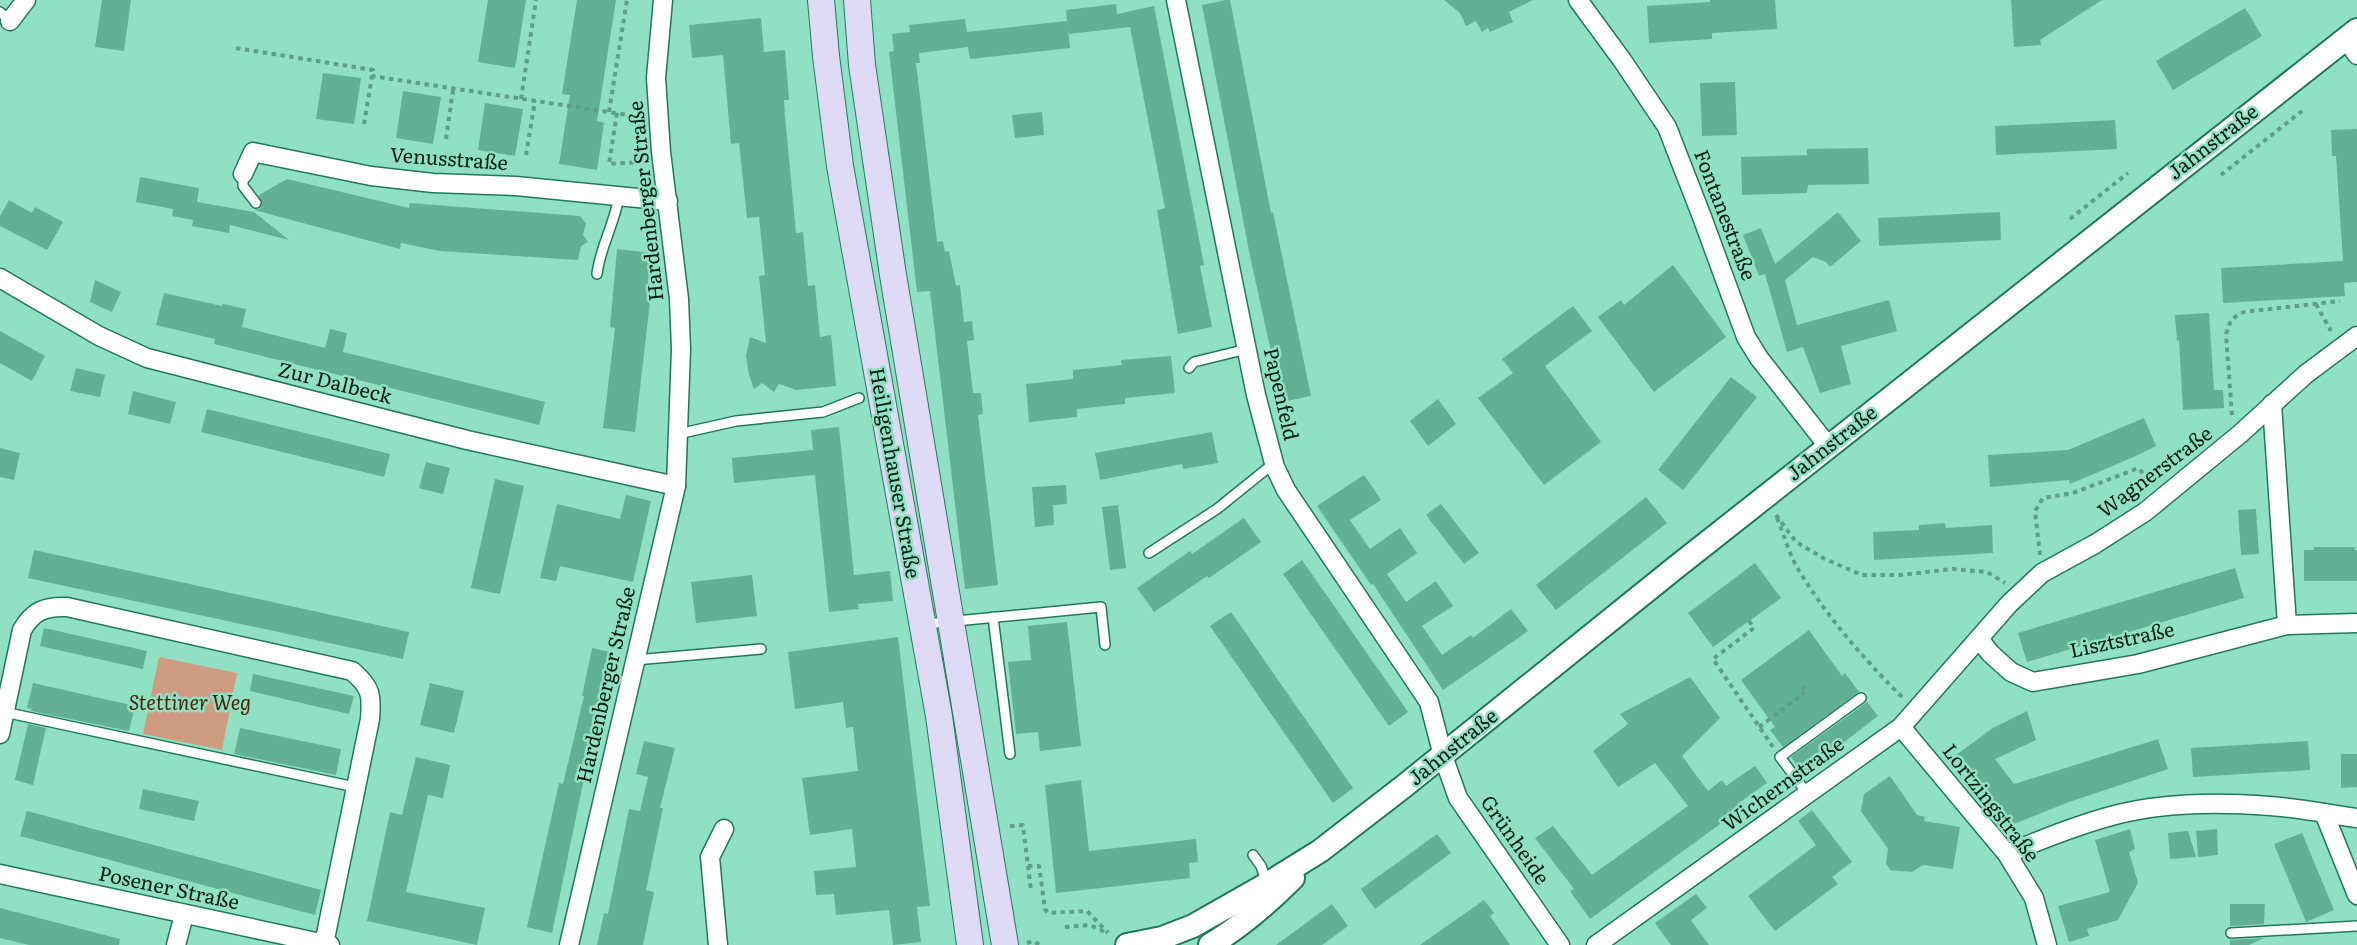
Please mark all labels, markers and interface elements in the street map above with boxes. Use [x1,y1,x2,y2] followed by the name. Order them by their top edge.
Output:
[2160,95,2264,185] street label: Jahnstraße
[619,100,669,303] street label: Hardenberger Straße
[389,138,509,176] street label: Venusstraße
[1688,144,1766,284] street label: Fontanestraße
[1258,344,1308,443] street label: Papenfeld
[275,352,396,410] street label: Zur Dalbeck
[864,365,930,580] street label: Heiligenhauser Straße
[1779,396,1883,486] street label: Jahnstraße
[2090,417,2217,524] street label: Wagnerstraße
[567,583,641,786] street label: Hardenberger Straße
[2066,612,2177,664] street label: Lisztstraße
[129,686,251,716] park label: Stettiner Weg
[1400,700,1503,791] street label: Jahnstraße
[1715,728,1849,837] street label: Wichernstraße
[1937,736,2048,867] street label: Lortzingstraße
[1475,788,1558,890] street label: Grünheide
[96,857,242,916] street label: Posener Straße

